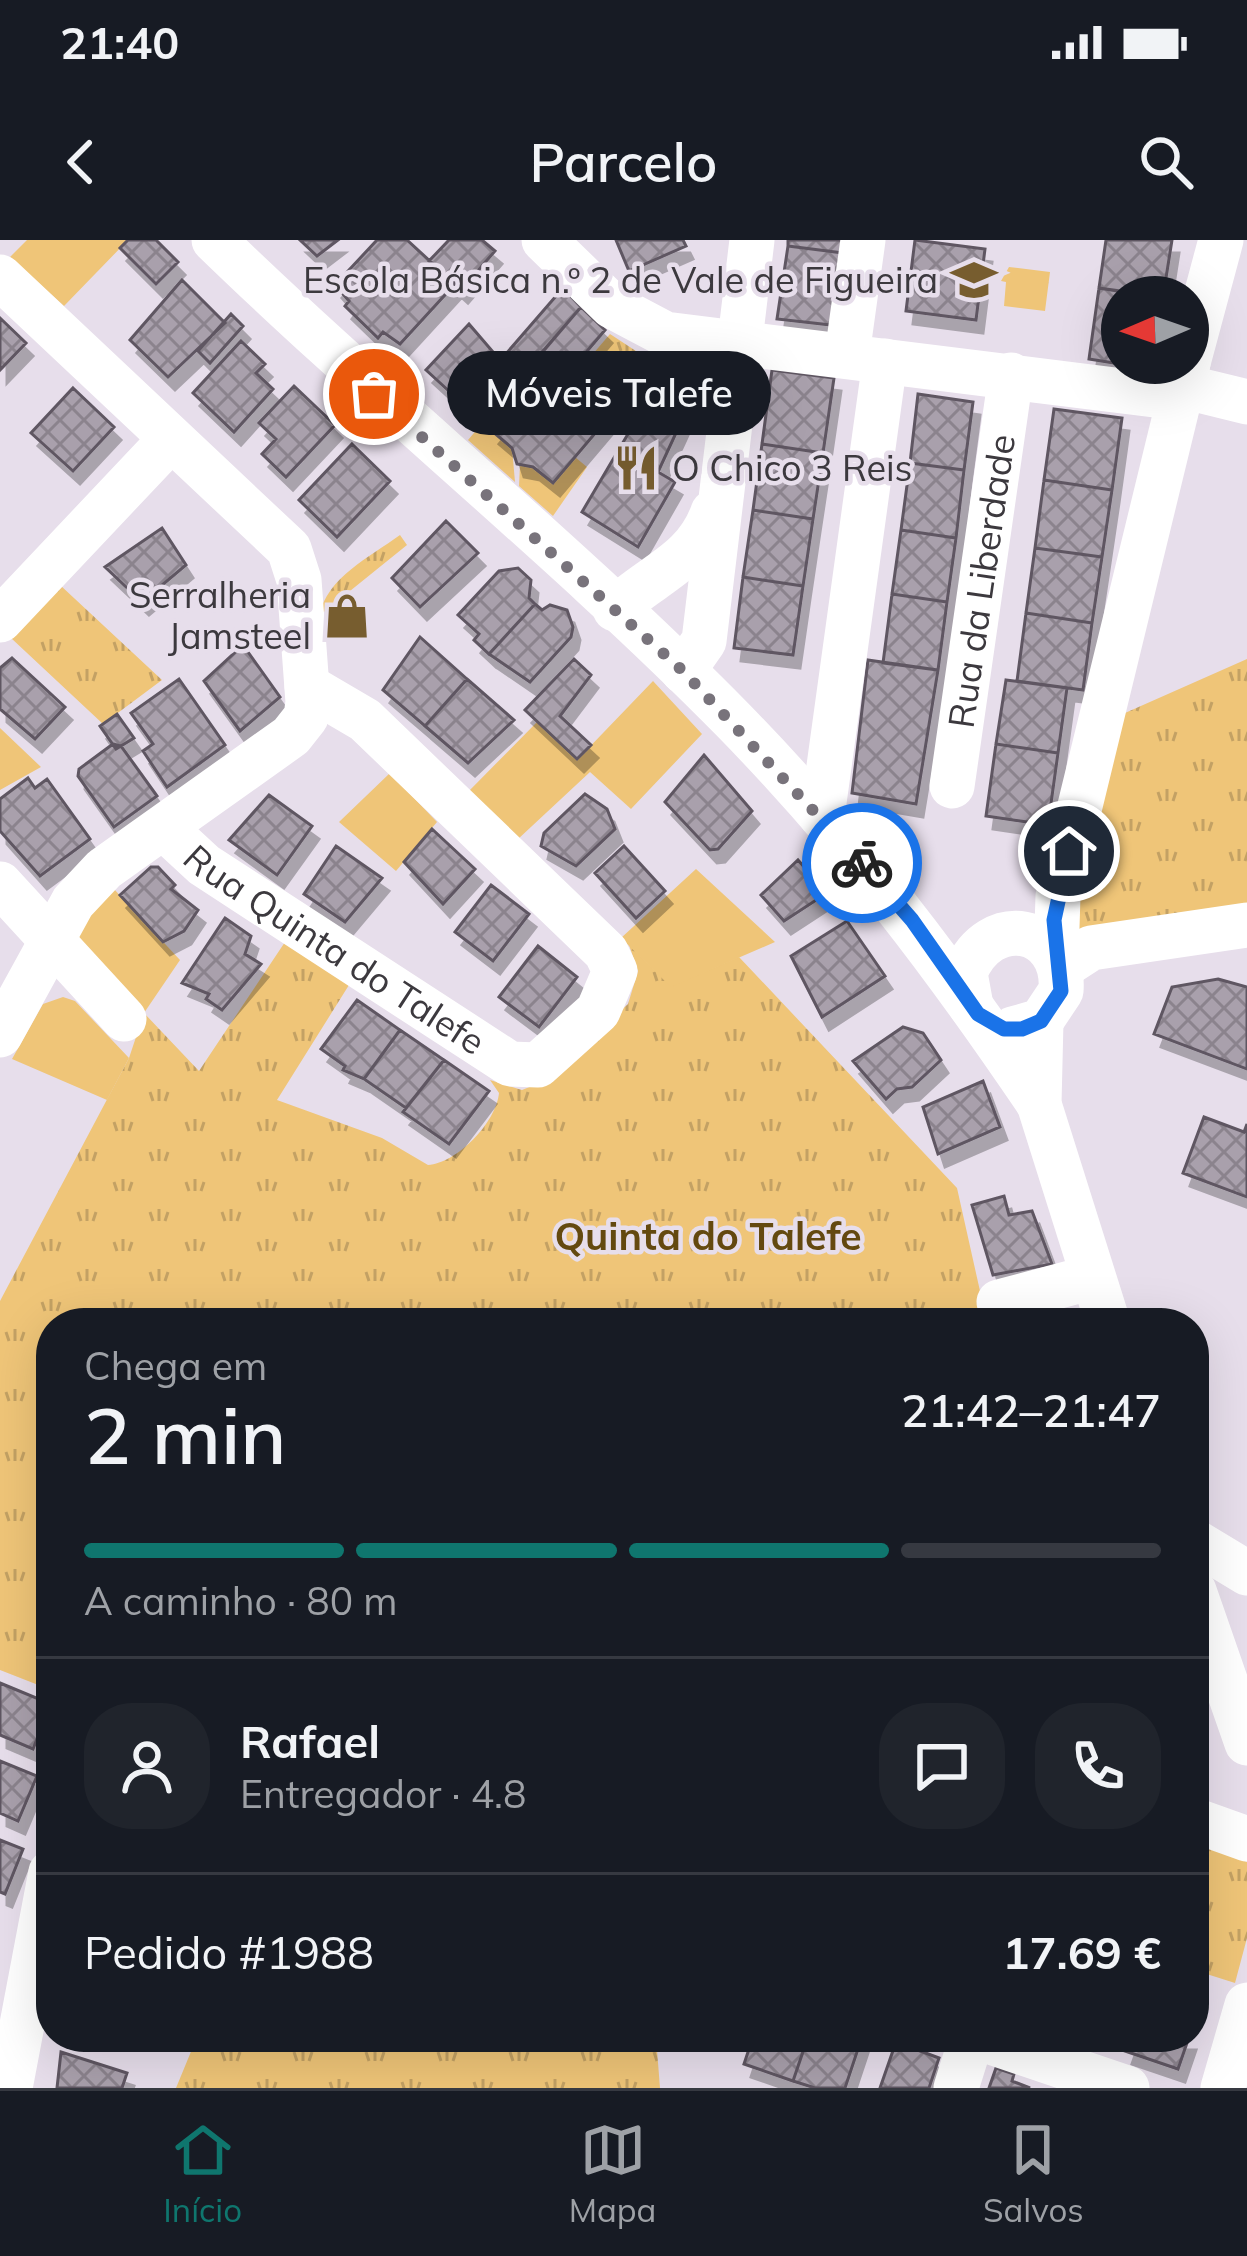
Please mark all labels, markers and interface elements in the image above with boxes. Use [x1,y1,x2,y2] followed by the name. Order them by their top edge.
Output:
[60,14,179,70] text: 21:40
[530,128,717,196] text: Parcelo
[48,129,114,195] icon: back
[1133,129,1199,195] icon: search
[949,255,999,305] school or university icon: Escola Básica n.º 2 de Vale de Figueira
[303,257,938,302] place label: Escola Básica n.º 2 de Vale de Figueira
[1101,276,1209,384] north arrow
[1101,276,1209,384] map controls
[323,343,425,445] pin
[446,352,770,436] callout: Móveis Talefe
[341,361,407,427] icon: bag
[485,368,733,417] text: Móveis Talefe
[938,431,1024,731] street label: Rua da Liberdade
[611,443,661,493] restaurant icon: O Chico 3 Reis
[672,445,912,490] place label: O Chico 3 Reis
[129,572,311,658] place label: Serralheria Jamsteel
[322,591,372,641] shop icon: Serralheria Jamsteel
[1018,800,1120,902] pin
[802,803,922,923] courier
[1036,818,1102,884] icon: home
[829,830,895,896] icon: bike
[175,835,494,1064] street label: Rua Quinta do Talefe
[554,1211,862,1260] district label: Quinta do Talefe
[84,1341,267,1390] text: Chega em
[901,1382,1161,1438] text: 21:42–21:47
[84,1386,287,1484] text: 2 min
[84,1576,397,1625] text: A caminho · 80 m
[84,1703,210,1829] button: person
[879,1703,1005,1829] button: chat
[1035,1703,1161,1829] button: phone
[240,1713,380,1769] text: Rafael
[240,1769,526,1818] text: Entregador · 4.8
[84,1924,374,1980] text: Pedido #1988
[1003,1924,1161,1980] text: 17.69 €
[163,2117,242,2230] tab: Início
[569,2117,656,2230] tab: Mapa
[983,2117,1084,2230] tab: Salvos

